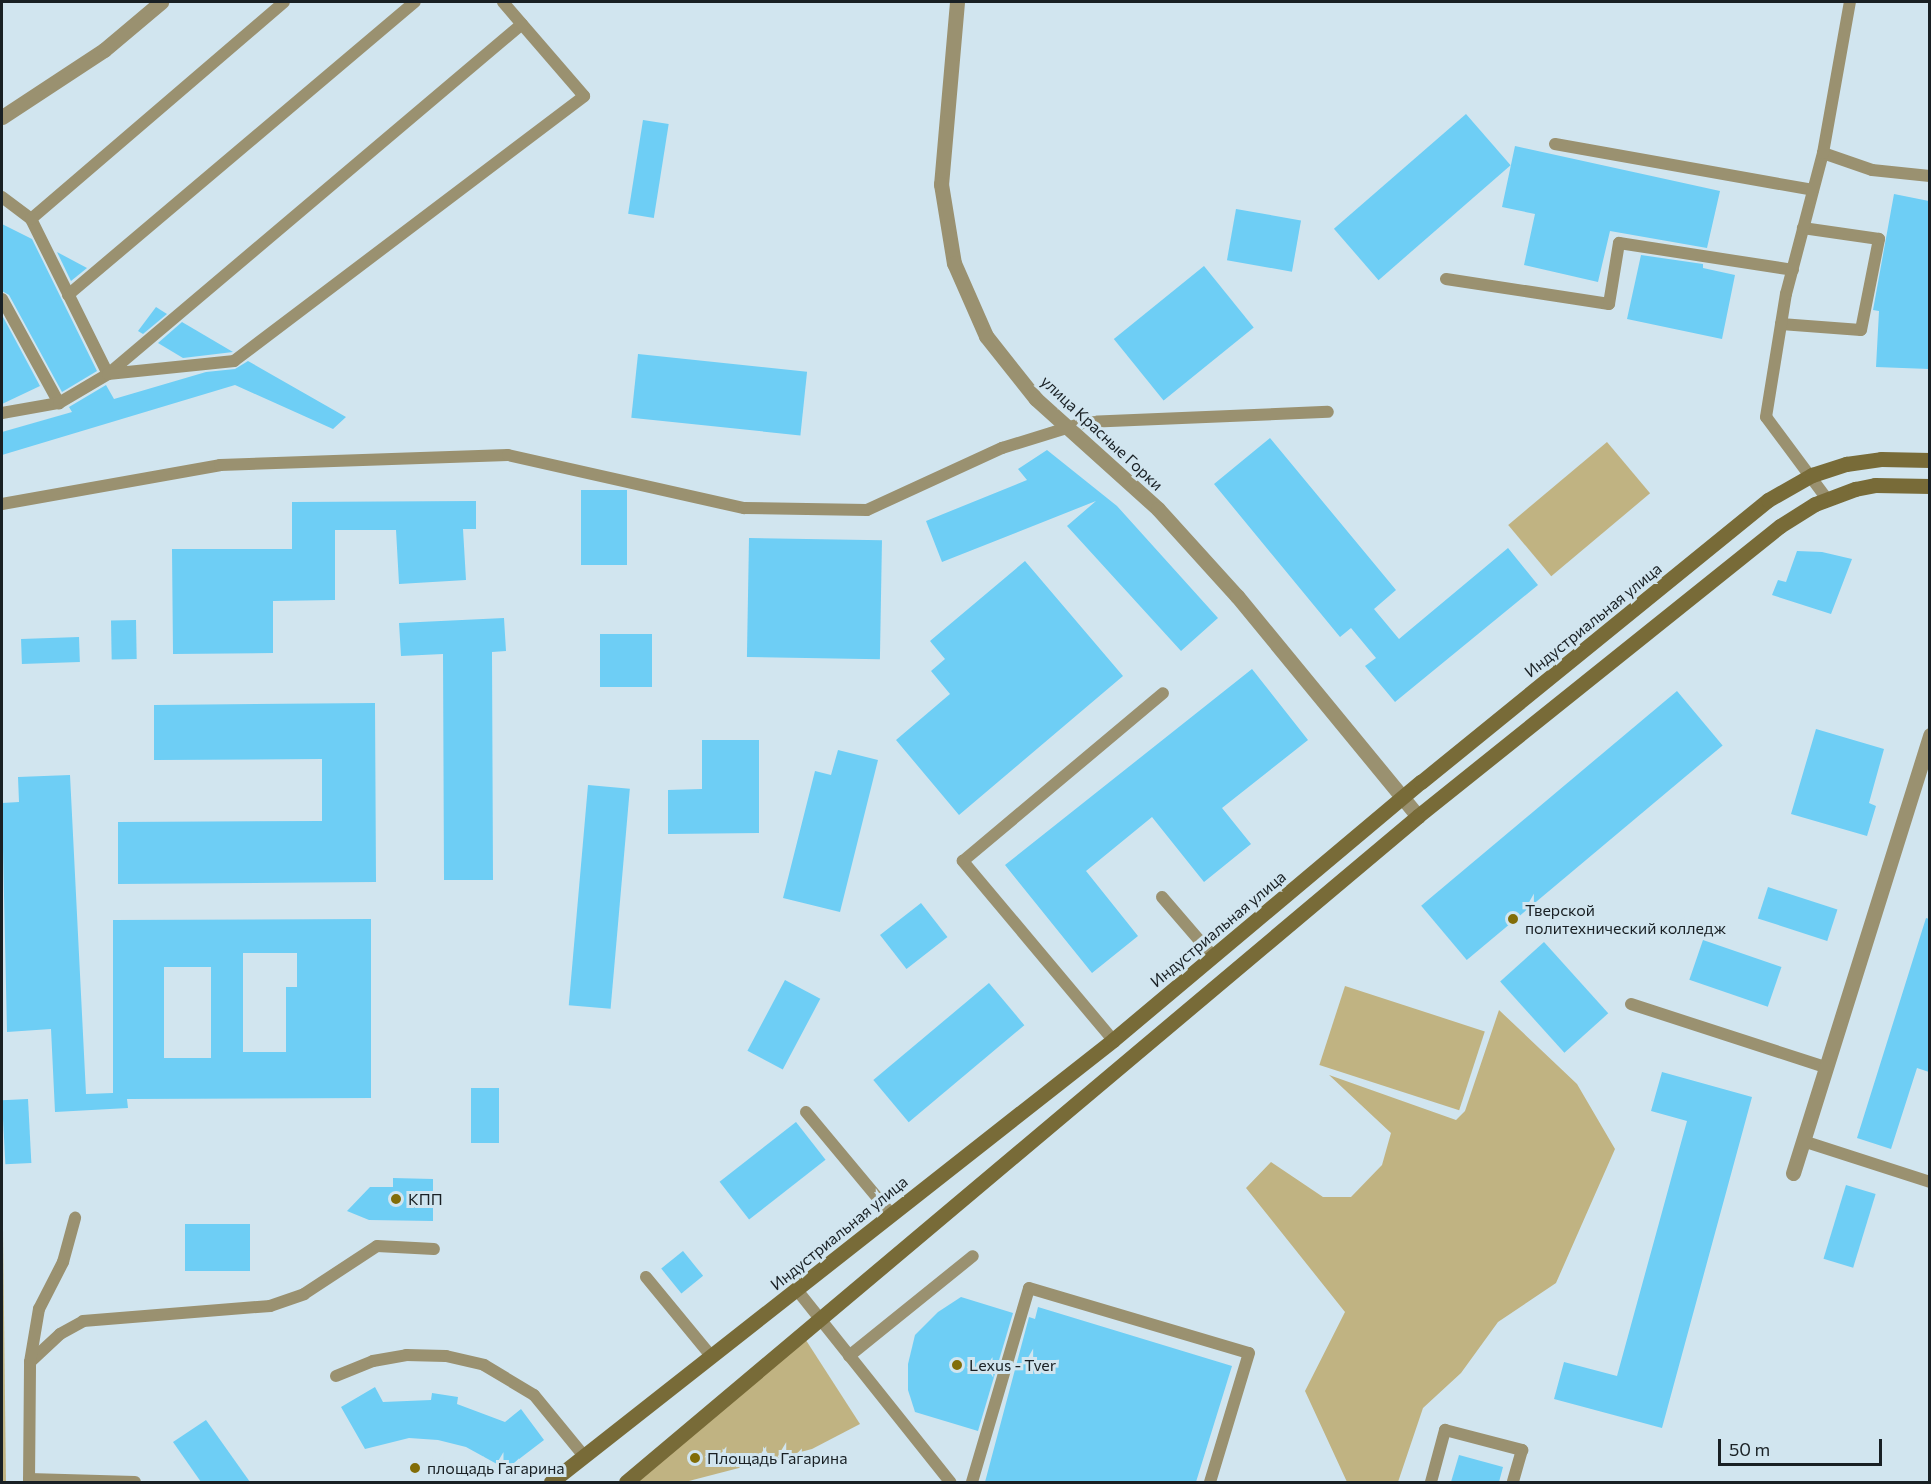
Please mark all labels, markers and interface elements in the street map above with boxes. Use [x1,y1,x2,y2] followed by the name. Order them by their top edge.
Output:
[1037,371,1167,495] street label: улица Красные Горки
[1521,559,1665,681] street label: Индустриальная улица
[1146,867,1290,991] street label: Индустриальная улица
[1525,900,1726,938] place label: Тверской политехнический колледж
[1506,912,1520,926] marker: Тверской политехнический колледж
[767,1172,911,1294] street label: Индустриальная улица
[408,1189,443,1209] place label: КПП
[389,1192,403,1206] marker: КПП
[969,1355,1056,1375] place label: Lexus - Tver
[950,1358,964,1372] marker: Lexus - Tver
[1721,1427,1884,1465] scale bar
[1729,1438,1770,1460] text: 50 m
[707,1448,847,1468] place label: Площадь Гагарина
[688,1451,702,1465] marker: Площадь Гагарина
[427,1458,565,1478] place label: площадь Гагарина
[408,1461,422,1475] marker: площадь Гагарина

